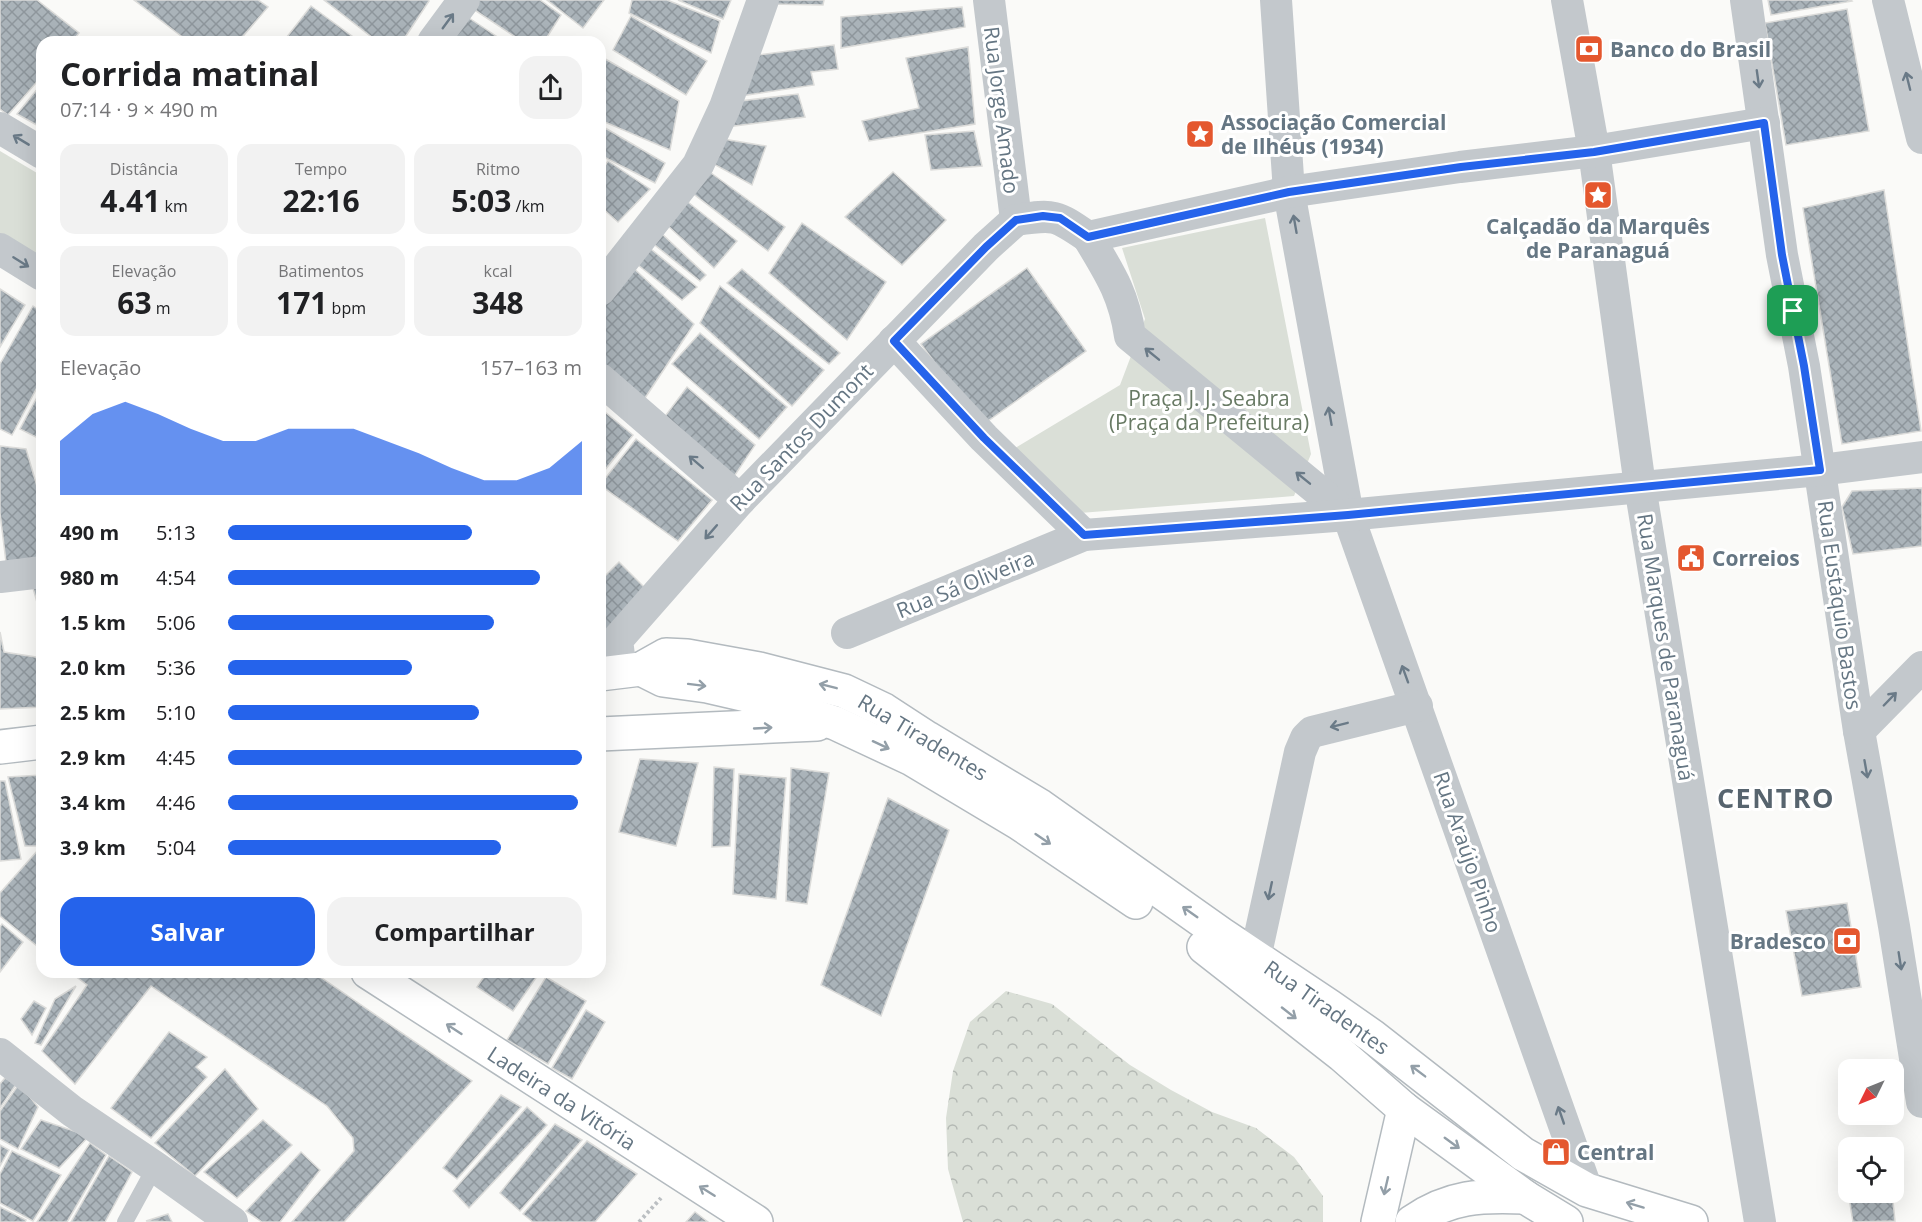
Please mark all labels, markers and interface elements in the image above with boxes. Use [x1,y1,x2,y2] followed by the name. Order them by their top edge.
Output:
[442,13,455,29] one-way arrow
[978,25,1026,195] street label: Rua Jorge Amado
[1573,33,1605,65] bank icon: Banco do Brasil
[1610,35,1771,63] place label: Banco do Brasil
[60,51,319,96] text: Corrida matinal
[519,56,582,119] button: share
[1752,68,1763,88] one-way arrow
[1902,71,1914,90] one-way arrow
[60,96,218,123] text: 07:14 · 9 × 490 m
[1221,108,1446,160] place label: Associação Comercial de Ilhéus (1934)
[1184,118,1216,150] place icon: Associação Comercial de Ilhéus (1934)
[13,134,30,146] one-way arrow
[110,158,178,180] text: Distância
[295,158,347,180] text: Tempo
[476,158,520,180] text: Ritmo
[1582,179,1614,211] place icon: Calçadão da Marquês de Paranaguá
[100,180,160,221] text: 4.41
[282,180,360,221] text: 22:16
[451,180,511,221] text: 5:03
[160,195,188,217] text: km
[511,195,545,217] text: /km
[1486,212,1710,264] place label: Calçadão da Marquês de Paranaguá
[1289,215,1300,234] one-way arrow
[12,256,29,268] one-way arrow
[112,260,176,282] text: Elevação
[278,260,364,282] text: Batimentos
[484,260,513,282] text: kcal
[117,282,152,323] text: 63
[276,282,327,323] text: 171
[472,282,524,323] text: 348
[1767,285,1818,336] pin
[1776,294,1809,327] icon: arrive
[152,297,171,319] text: m
[327,297,366,319] text: bpm
[1145,347,1160,361] one-way arrow
[60,354,141,381] text: Elevação
[480,354,582,381] text: 157–163 m
[723,357,879,517] street label: Rua Santos Dumont
[1109,384,1309,436] park label: Praça J. J. Seabra (Praça da Prefeitura)
[1324,406,1335,426] one-way arrow
[689,455,704,469] one-way arrow
[1295,471,1311,484] one-way arrow
[1811,498,1869,712] street label: Rua Eustáquio Bastos
[1631,511,1701,783] street label: Rua Marques de Paranaguá
[60,519,119,546] text: 490 m
[156,519,196,546] text: 5:13
[705,524,718,540] one-way arrow
[1675,542,1707,574] public building icon: Correios
[892,544,1038,624] street label: Rua Sá Oliveira
[1712,544,1800,572] place label: Correios
[60,564,119,591] text: 980 m
[156,564,196,591] text: 4:54
[60,609,126,636] text: 1.5 km
[156,609,196,636] text: 5:06
[60,654,126,681] text: 2.0 km
[156,654,196,681] text: 5:36
[1399,665,1410,683] one-way arrow
[686,679,706,690] one-way arrow
[818,680,837,692] one-way arrow
[853,687,993,787] street label: Rua Tiradentes
[1883,692,1897,707] one-way arrow
[60,699,126,726] text: 2.5 km
[156,699,196,726] text: 5:10
[1330,719,1349,731] one-way arrow
[753,722,773,733] one-way arrow
[872,739,890,751] one-way arrow
[60,744,126,771] text: 2.9 km
[156,744,196,771] text: 4:45
[1861,759,1872,779] one-way arrow
[1427,768,1509,936] street label: Rua Araújo Pinho
[1717,779,1835,816] district label: CENTRO
[60,789,126,816] text: 3.4 km
[156,789,196,816] text: 4:46
[1035,833,1051,845] one-way arrow
[60,834,126,861] text: 3.9 km
[156,834,196,861] text: 5:04
[1264,881,1275,901] one-way arrow
[60,897,315,966] button: Salvar
[327,897,582,966] button: Compartilhar
[1182,906,1199,918] one-way arrow
[1831,925,1863,957] bank icon: Bradesco
[1730,927,1826,955] place label: Bradesco
[1894,951,1905,971] one-way arrow
[1259,953,1395,1061] street label: Rua Tiradentes
[1281,1007,1297,1020] one-way arrow
[446,1023,463,1035] one-way arrow
[482,1039,642,1157] street label: Ladeira da Vitória
[1838,1059,1904,1125] north arrow
[1838,1059,1904,1203] map controls
[1410,1064,1426,1077] one-way arrow
[1554,1106,1565,1125] one-way arrow
[1540,1136,1572,1168] shop icon: Central
[1443,1137,1459,1149] one-way arrow
[1838,1137,1904,1203] button: locate
[1577,1138,1654,1166] place label: Central
[1380,1176,1392,1195] one-way arrow
[699,1184,716,1196] one-way arrow
[1626,1199,1645,1210] one-way arrow

